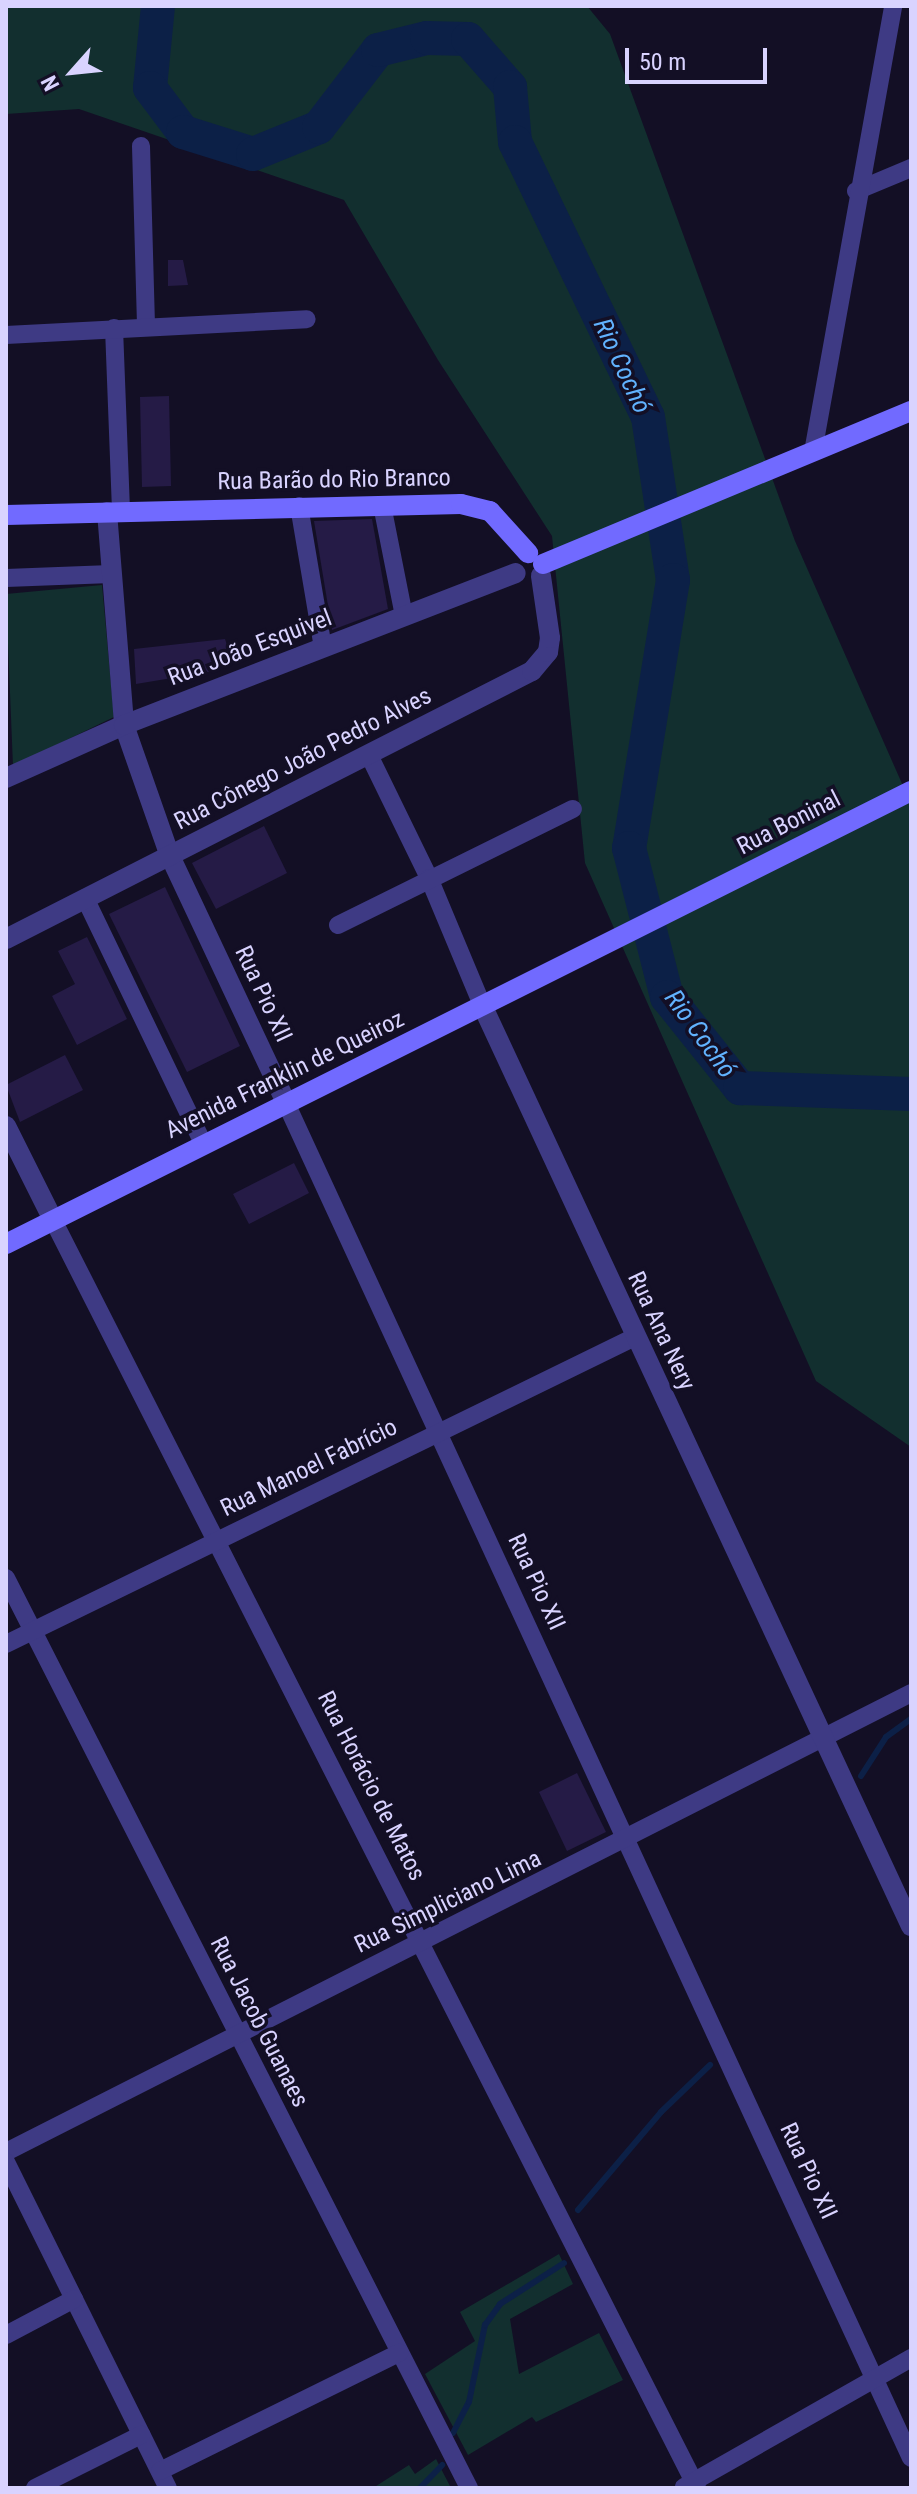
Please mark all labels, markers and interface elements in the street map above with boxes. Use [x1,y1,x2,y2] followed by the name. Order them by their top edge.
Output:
[32,32,112,112] north arrow
[629,32,771,82] scale bar
[639,48,686,76] text: 50 m
[36,71,64,95] text: N
[586,314,658,418] water label: Rio Cochó
[217,464,451,496] street label: Rua Barão do Rio Branco
[164,604,336,692] street label: Rua João Esquivel
[170,682,436,836] street label: Rua Cônego João Pedro Alves
[732,785,846,861] street label: Rua Boninal
[228,941,298,1047] street label: Rua Pio XII
[658,984,742,1084] water label: Rio Cochó
[161,1005,409,1145] street label: Avenida Franklin de Queiroz
[621,1267,701,1395] street label: Rua Ana Nery
[216,1413,402,1523] street label: Rua Manoel Fabrício
[501,1529,571,1635] street label: Rua Pio XII
[311,1686,431,1886] street label: Rua Horácio de Matos
[350,1844,546,1960] street label: Rua Simpliciano Lima
[204,1932,314,2112] street label: Rua Jacob Guanaes
[773,2118,843,2224] street label: Rua Pio XII

